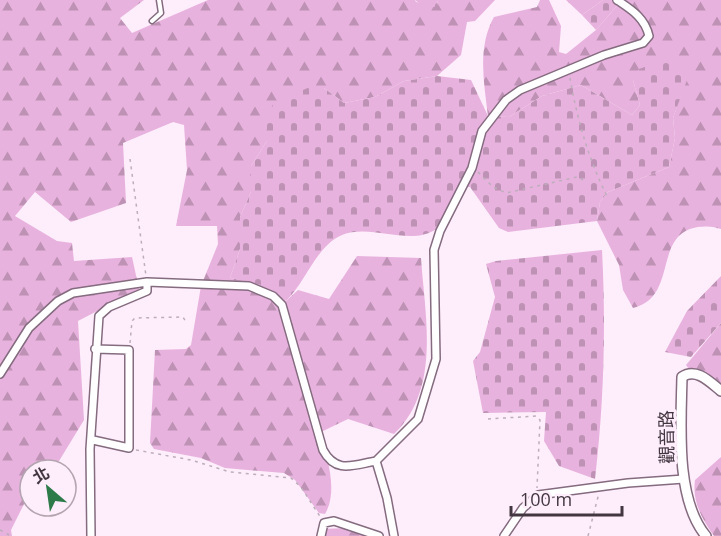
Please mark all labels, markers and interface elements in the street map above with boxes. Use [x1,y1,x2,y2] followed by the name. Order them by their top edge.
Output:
[654,410,678,464] street label: 觀音路
[18,458,78,518] north arrow
[28,461,53,488] text: 北
[511,479,622,517] scale bar
[520,487,572,511] text: 100 m

